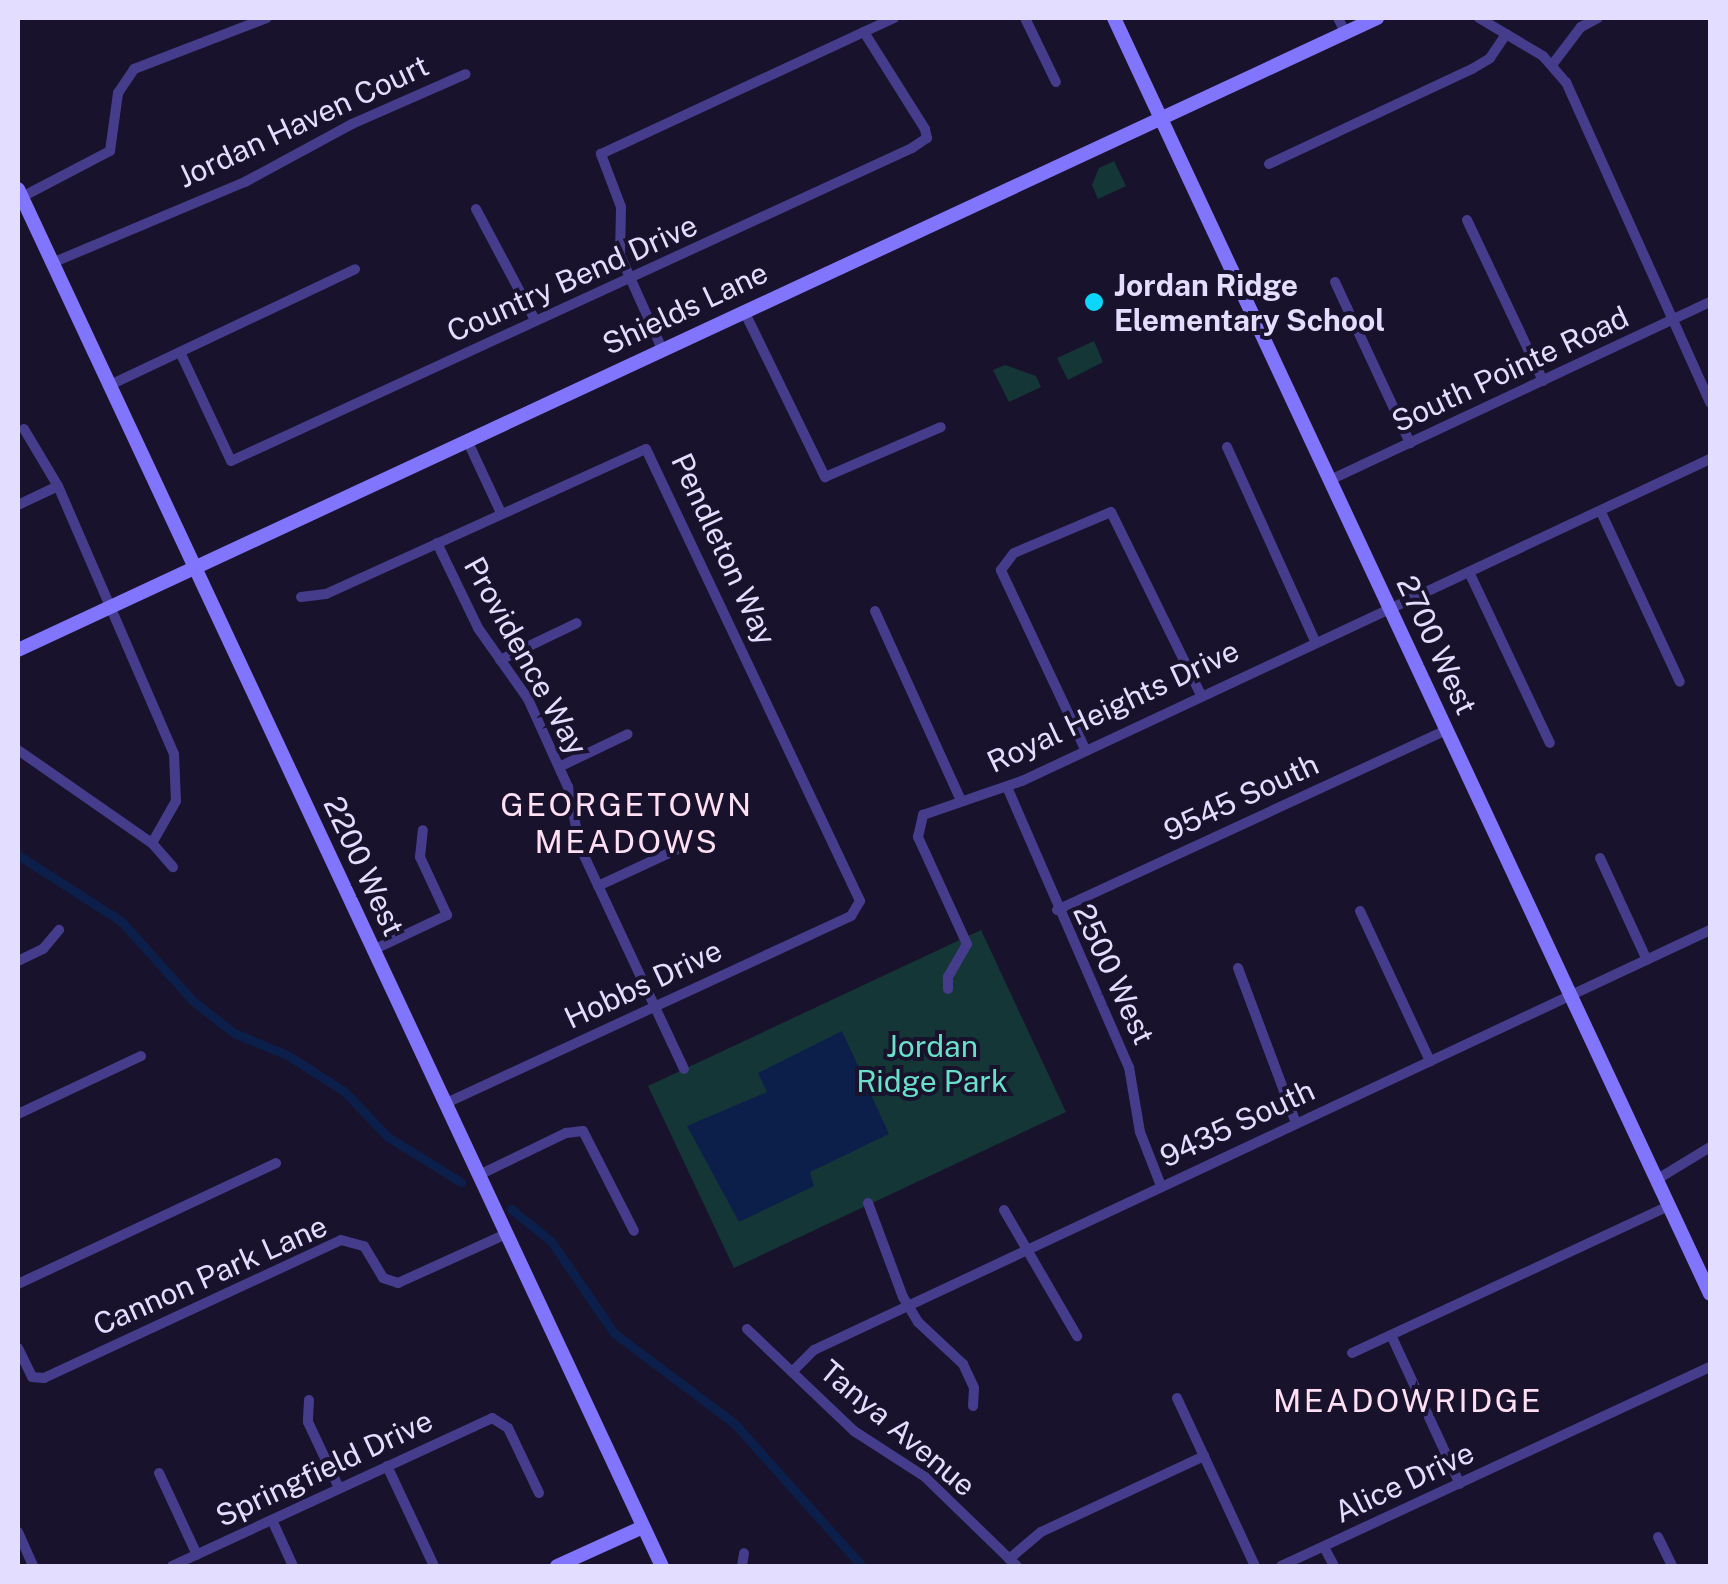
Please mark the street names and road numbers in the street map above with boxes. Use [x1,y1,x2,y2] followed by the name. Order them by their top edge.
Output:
[172,47,434,195] street label: Jordan Haven Court
[441,207,703,349] street label: Country Bend Drive
[597,254,773,362] street label: Shields Lane
[1386,298,1634,440] street label: South Pointe Road
[664,447,784,651] street label: Pendleton Way
[456,550,596,762] street label: Providence Way
[1389,570,1485,720] street label: 2700 West
[981,632,1245,780] street label: Royal Heights Drive
[1158,746,1324,848] street label: 9545 South
[316,790,412,942] street label: 2200 West
[1066,898,1162,1050] street label: 2500 West
[558,932,728,1036] street label: Hobbs Drive
[1154,1072,1320,1174] street label: 9435 South
[87,1207,333,1343] street label: Cannon Park Lane
[813,1352,983,1504] street label: Tanya Avenue
[210,1402,438,1534] street label: Springfield Drive
[1328,1434,1480,1530] street label: Alice Drive

